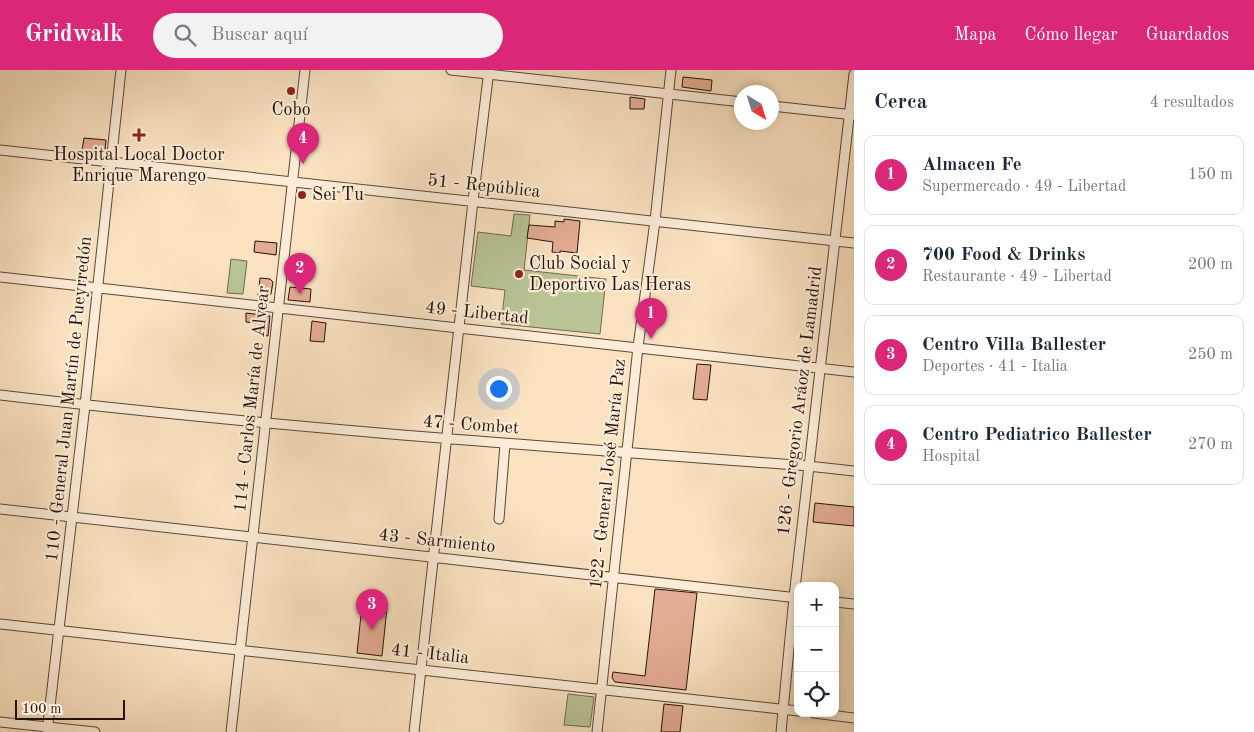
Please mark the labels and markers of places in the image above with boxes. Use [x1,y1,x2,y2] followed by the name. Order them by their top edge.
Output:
[285,85,297,97] marker: Cobo
[271,101,311,119] place label: Cobo
[287,123,319,164] pin: 4
[132,128,146,142] marker: Hospital Local Doctor Enrique Marengo
[53,146,225,185] place label: Hospital Local Doctor Enrique Marengo
[312,186,364,204] place label: Sei Tu
[296,189,308,201] marker: Sei Tu
[284,253,316,294] pin: 2
[529,255,691,294] place label: Club Social y Deportivo Las Heras
[513,268,525,280] marker: Club Social y Deportivo Las Heras
[635,298,667,339] pin: 1
[356,589,388,630] pin: 3

